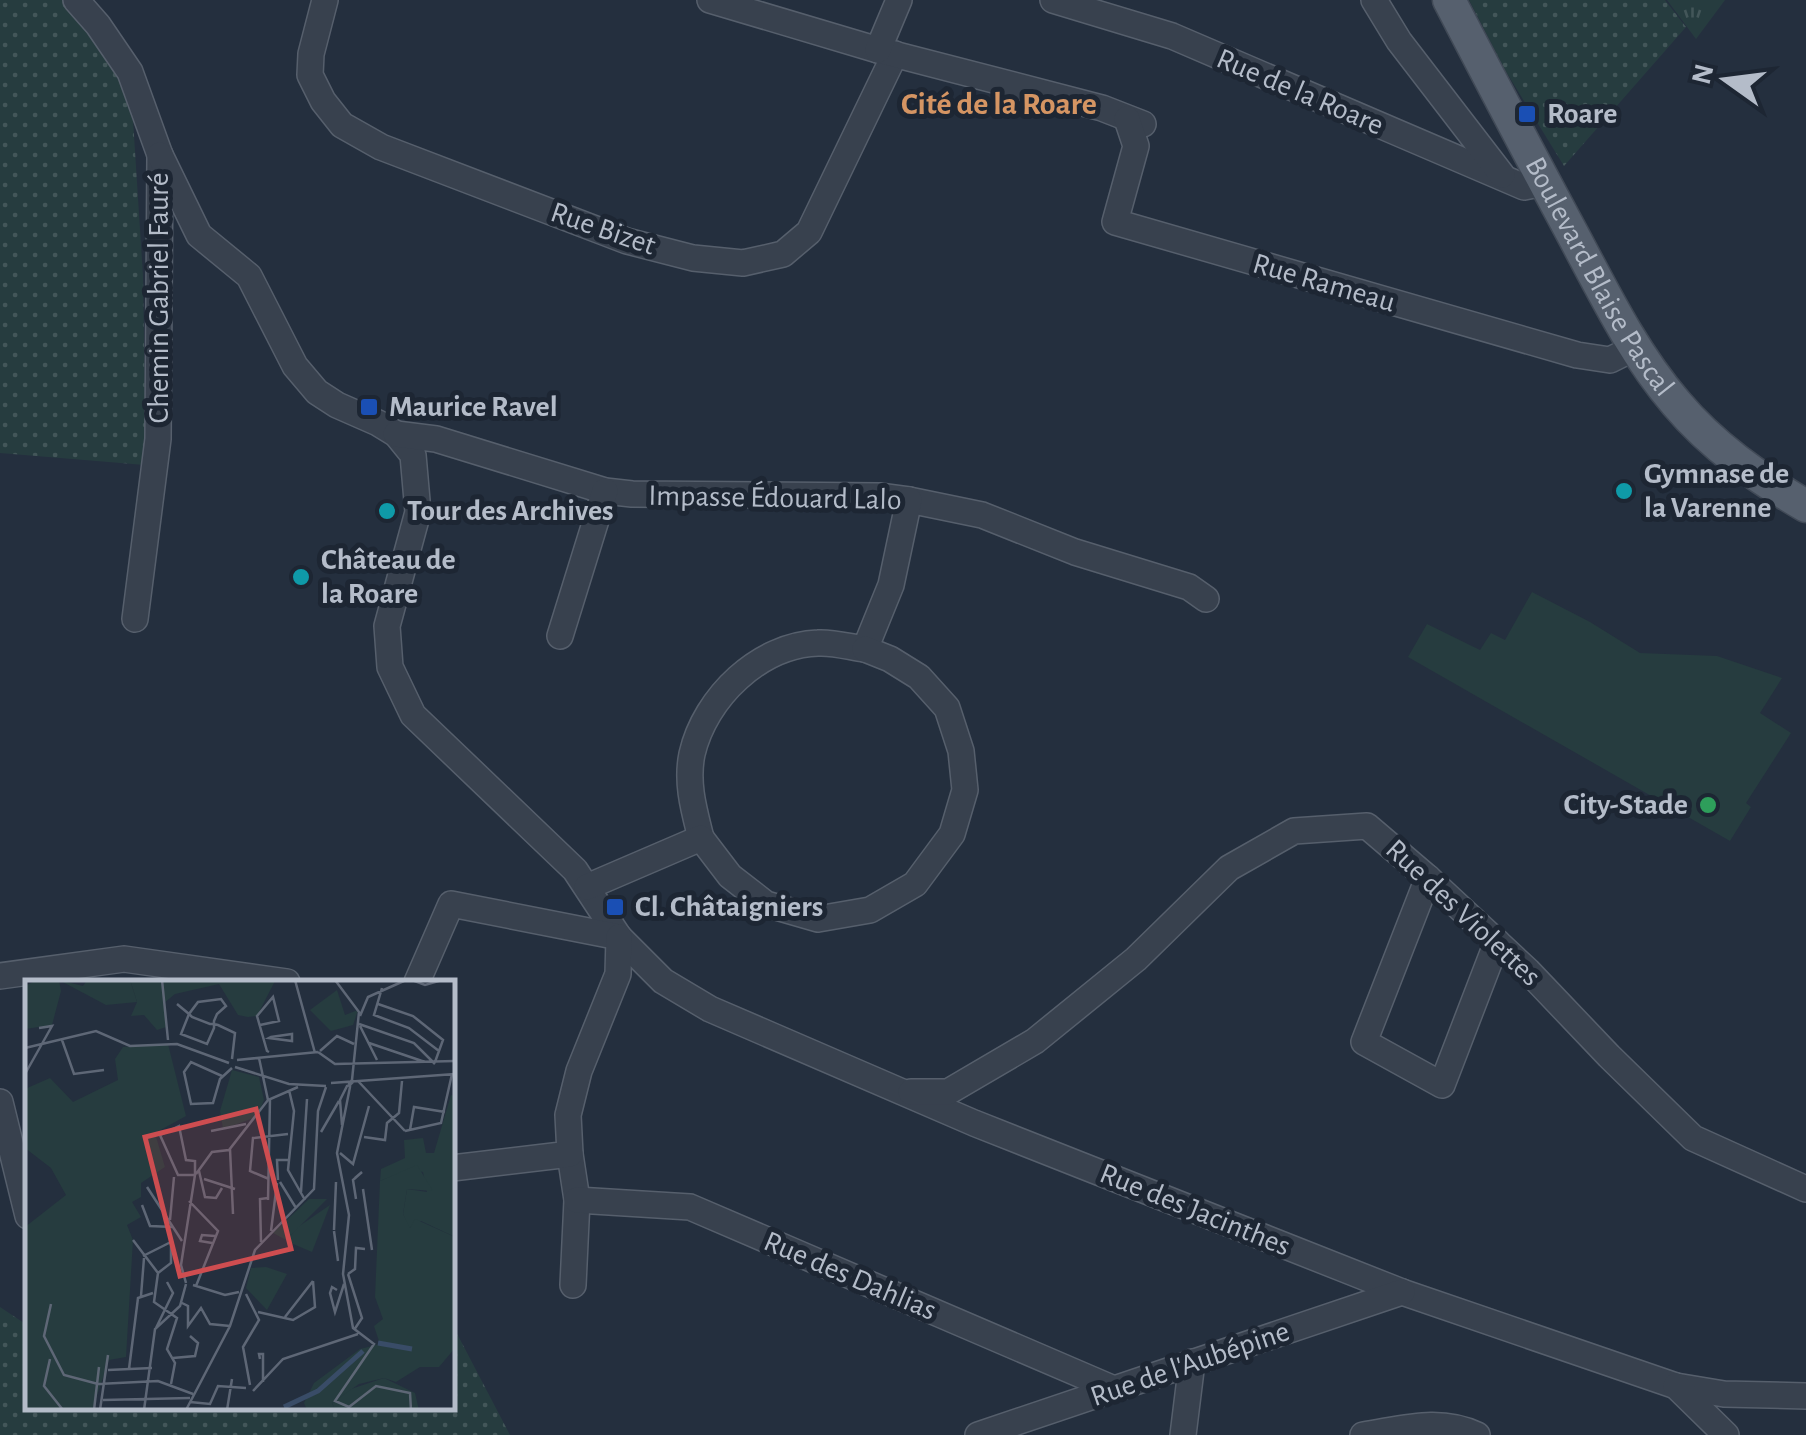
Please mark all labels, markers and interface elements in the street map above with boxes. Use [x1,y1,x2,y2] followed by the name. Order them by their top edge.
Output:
[1676,30,1776,130] north arrow
[1212,43,1388,141] street label: Rue de la Roare
[1688,62,1720,87] text: N
[901,88,1097,120] district label: Cité de la Roare
[1547,99,1617,129] place label: Roare
[1516,103,1538,125] marker: Roare
[1519,152,1679,402] street label: Boulevard Blaise Pascal
[144,172,174,424] street label: Chemin Gabriel Fauré
[547,197,660,261] street label: Rue Bizet
[1249,248,1399,318] street label: Rue Rameau
[389,392,558,422] place label: Maurice Ravel
[358,396,380,418] marker: Maurice Ravel
[1644,459,1789,523] place label: Gymnase de la Varenne
[648,479,902,515] street label: Impasse Édouard Lalo
[1613,480,1635,502] marker: Gymnase de la Varenne
[407,496,614,526] place label: Tour des Archives
[376,500,398,522] marker: Tour des Archives
[321,545,456,609] place label: Château de la Roare
[290,566,312,588] marker: Château de la Roare
[1563,790,1688,820] place label: City-Stade
[1697,794,1719,816] marker: City-Stade
[1380,834,1546,992] street label: Rue des Violettes
[635,892,823,922] place label: Cl. Châtaigniers
[604,896,626,918] marker: Cl. Châtaigniers
[25,980,455,1410] inset map
[1096,1158,1294,1262] street label: Rue des Jacinthes
[759,1226,941,1326] street label: Rue des Dahlias
[1087,1316,1293,1412] street label: Rue de l'Aubépine

